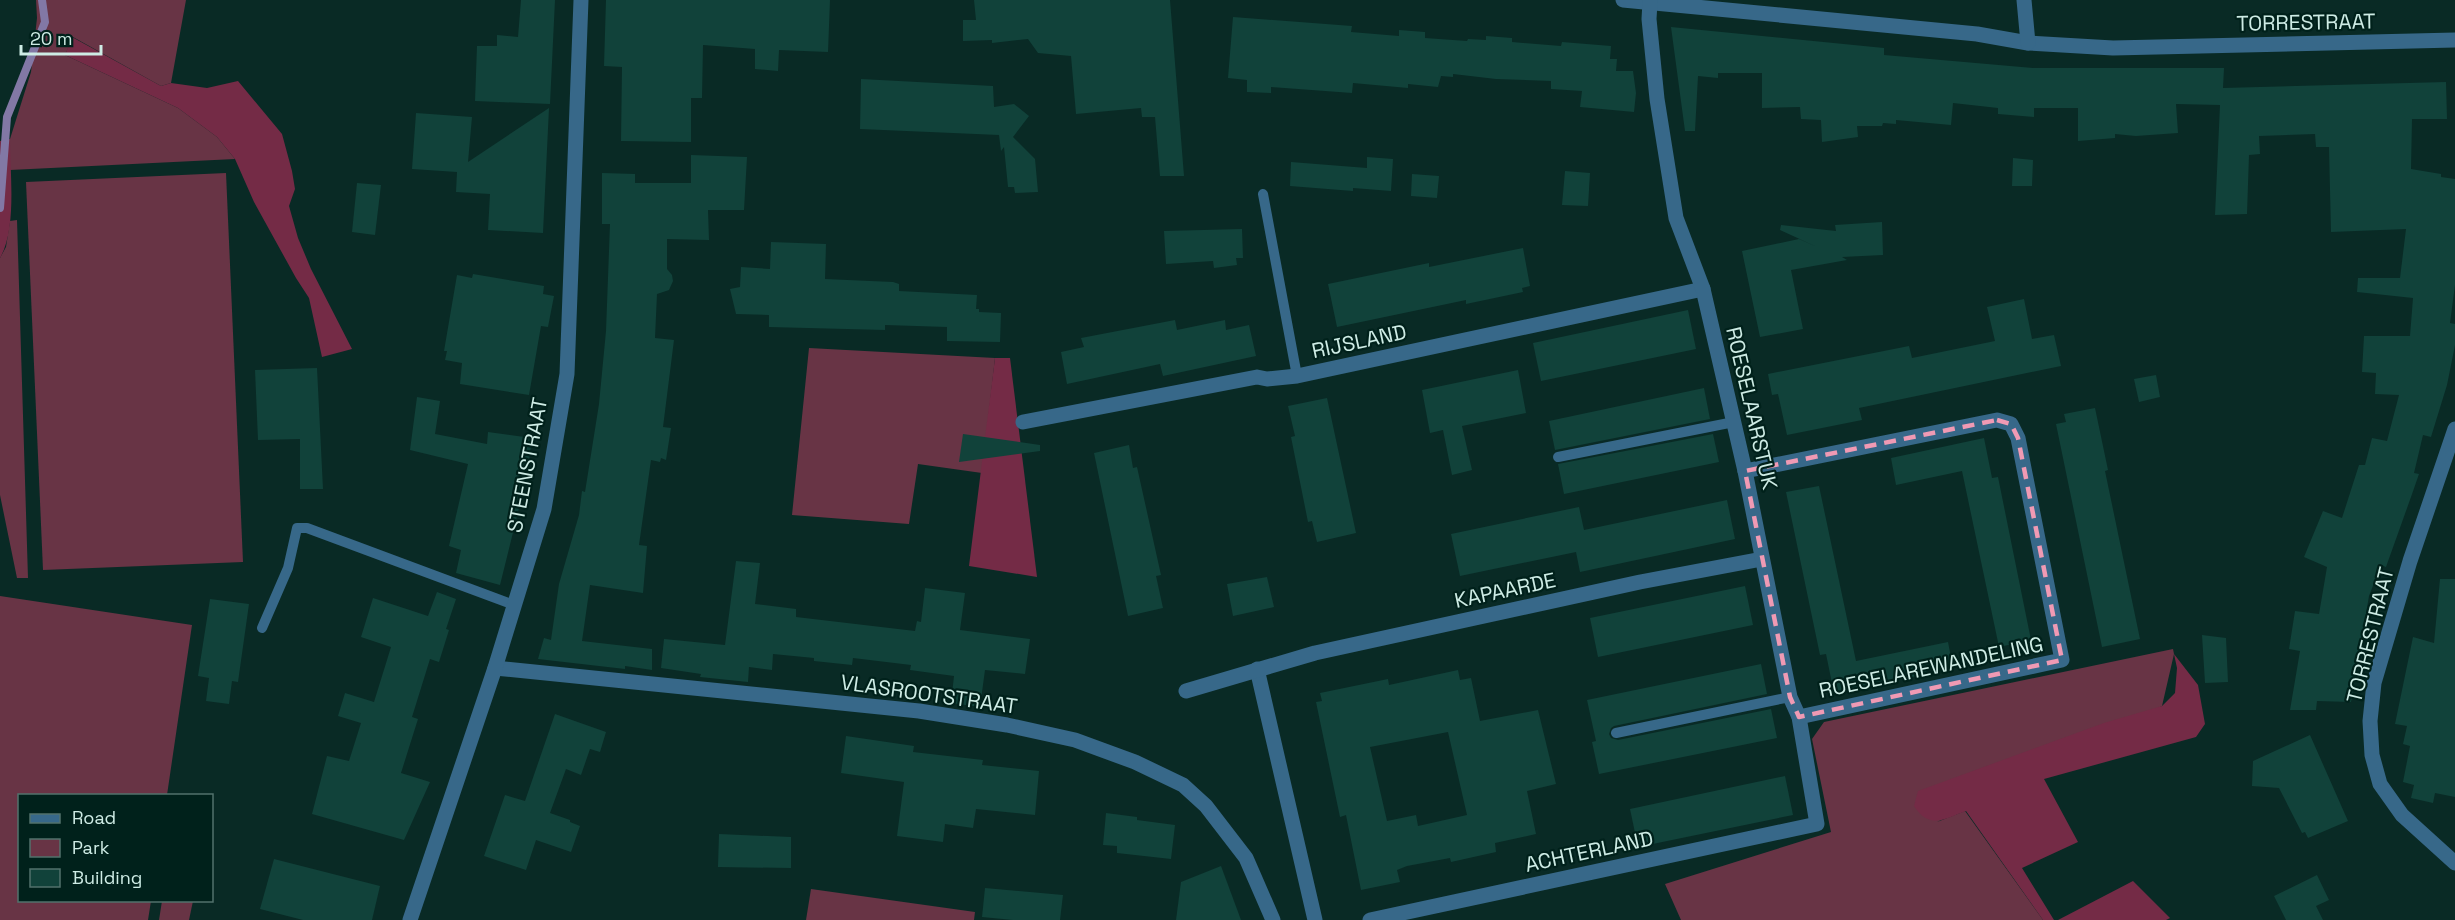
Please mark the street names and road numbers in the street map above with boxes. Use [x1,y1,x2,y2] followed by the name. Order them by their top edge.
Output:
[2236,7,2376,37] street label: TORRESTRAAT
[1309,318,1409,364] street label: RIJSLAND
[1720,324,1784,492] street label: ROESELAARSTUK
[501,395,553,535] street label: STEENSTRAAT
[2340,564,2400,706] street label: TORRESTRAAT
[1452,566,1558,614] street label: KAPAARDE
[1816,630,2046,704] street label: ROESELAREWANDELING
[839,668,1019,720] street label: VLASROOTSTRAAT
[1522,824,1656,878] street label: ACHTERLAND

